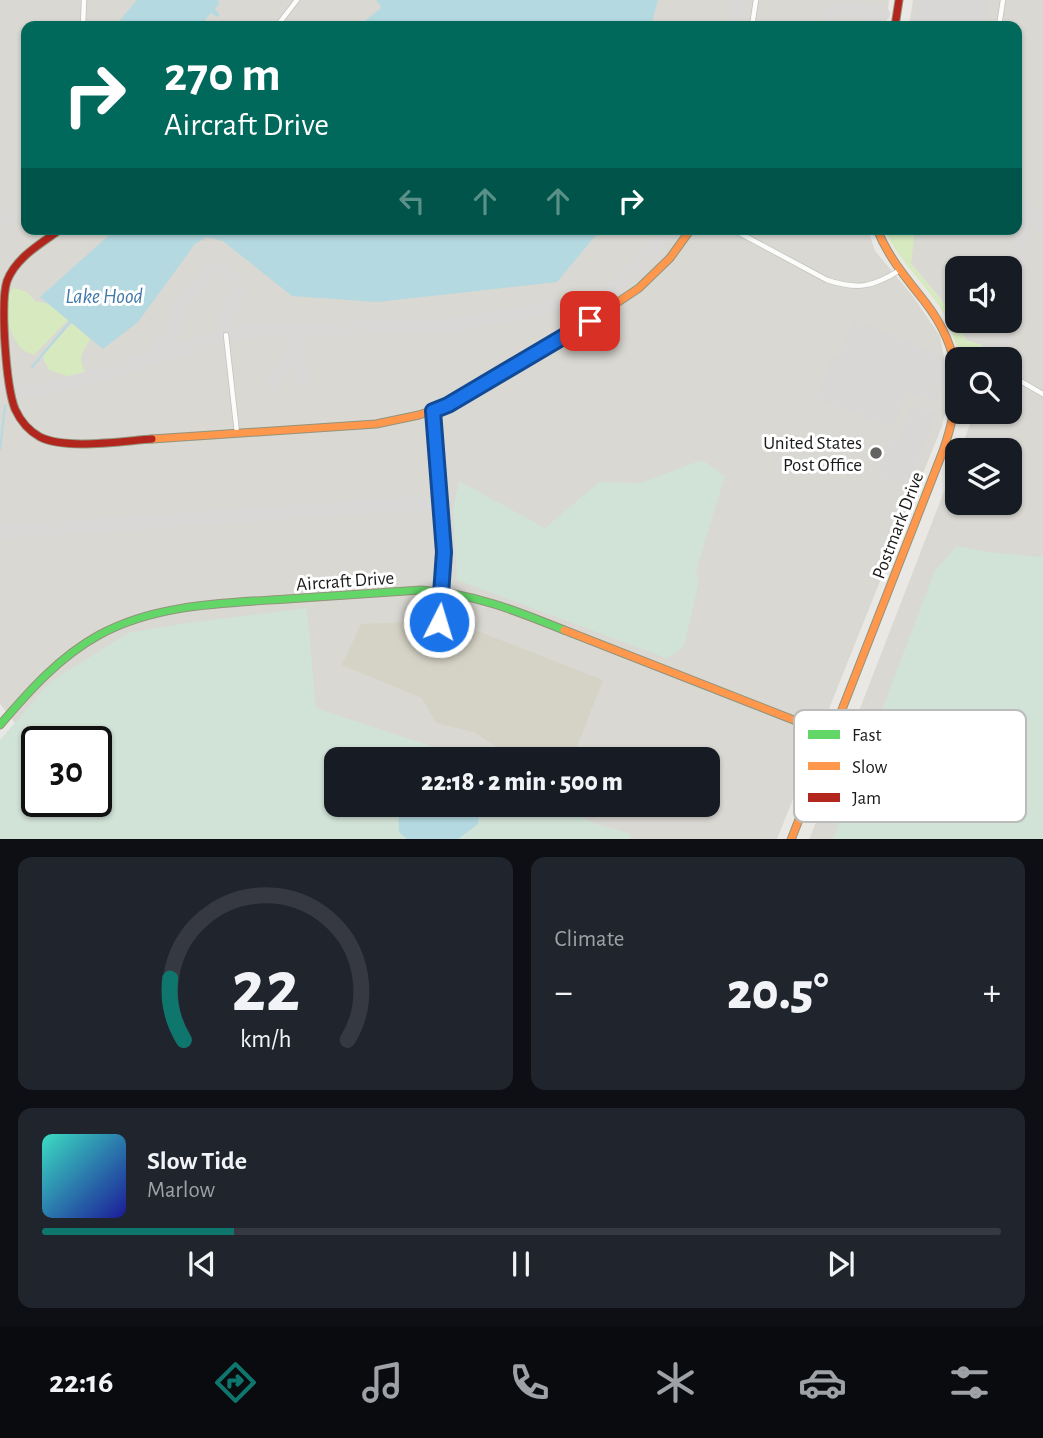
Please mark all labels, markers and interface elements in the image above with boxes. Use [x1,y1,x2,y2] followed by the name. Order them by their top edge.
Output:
[49,49,140,140] icon: right
[164,51,281,100] text: 270 m
[164,109,329,141] text: Aircraft Drive
[393,182,431,220] icon: left
[466,182,504,220] icon: ahead
[539,182,577,220] icon: ahead
[612,182,650,220] icon: right
[945,256,1022,515] map controls
[945,256,1022,333] button: sound
[65,286,143,307] water label: Lake Hood
[560,291,620,351] pin
[571,302,609,340] icon: arrive
[945,347,1022,424] button: search
[763,434,862,475] place label: United States Post Office
[945,438,1022,515] button: layers
[868,445,884,461] marker: United States Post Office
[869,469,927,582] street label: Postmark Drive
[296,569,395,594] street label: Aircraft Drive
[402,585,476,659] position arrow
[794,710,1026,822] legend
[21,726,112,817] speed limit sign: 30
[852,726,882,745] text: Fast
[852,758,888,777] text: Slow
[421,769,623,795] text: 22:18 · 2 min · 500 m
[852,789,881,808] text: Jam
[555,928,624,951] text: Climate
[231,952,300,1025] text: 22
[727,966,829,1018] text: 20.5°
[555,974,573,1012] text: −
[983,974,1001,1012] text: +
[239,1026,291,1051] text: km/h
[147,1148,247,1174] text: Slow Tide
[147,1179,215,1202] text: Marlow
[183,1245,221,1283] icon: previous
[502,1245,540,1283] icon: pause
[822,1245,860,1283] icon: next
[211,1358,260,1407] icon: directions
[358,1358,407,1407] icon: music
[505,1358,554,1407] icon: phone
[651,1358,700,1407] icon: climate
[798,1358,847,1407] icon: car
[945,1358,994,1407] icon: filters
[49,1366,113,1398] text: 22:16

